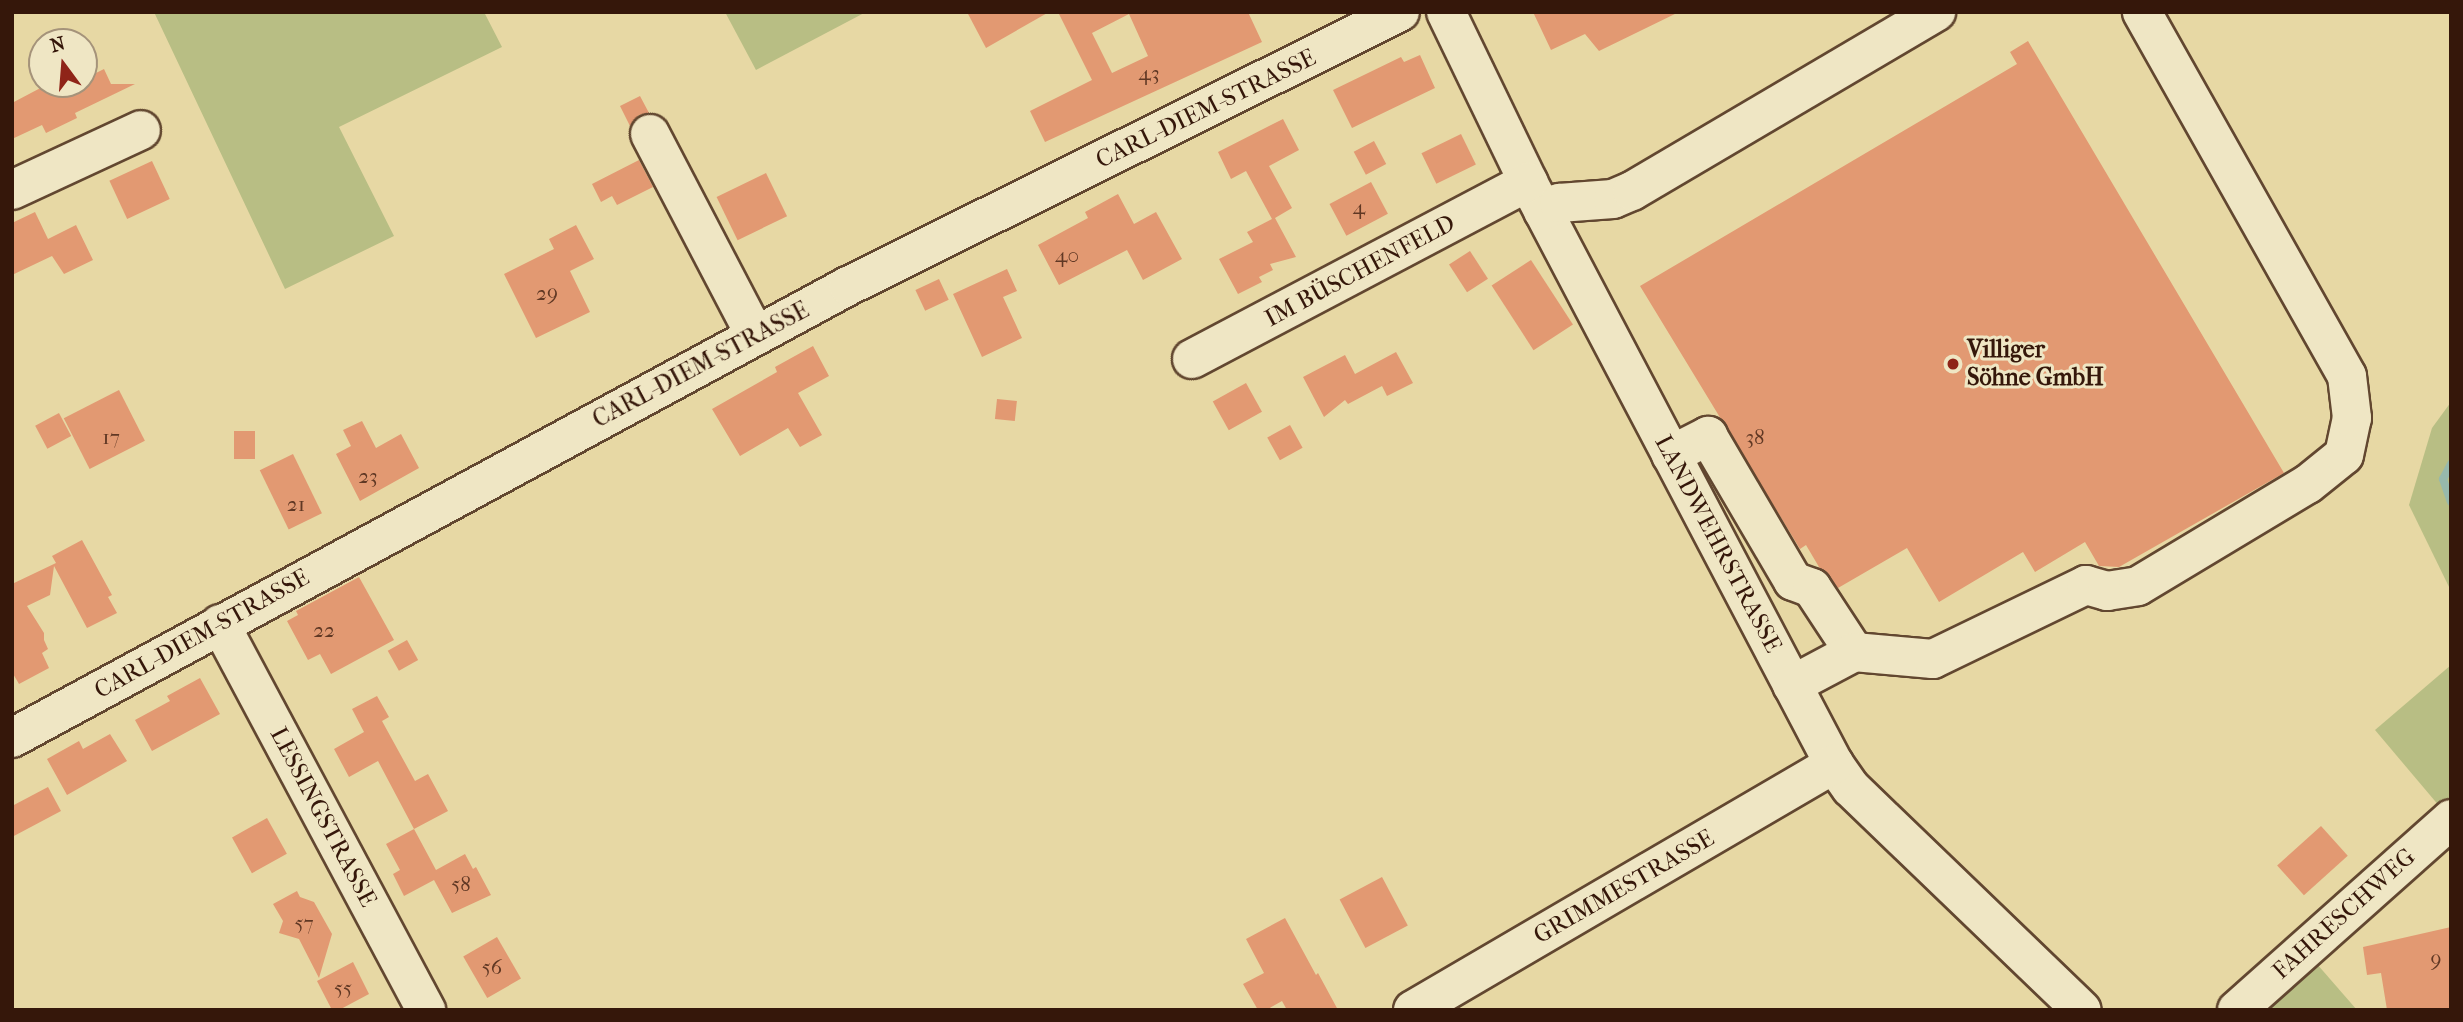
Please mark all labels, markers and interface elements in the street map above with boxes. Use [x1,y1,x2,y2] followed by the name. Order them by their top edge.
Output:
[28,28,98,98] north arrow
[48,32,68,57] text: N
[1091,43,1321,175] street label: CARL-DIEM-STRASSE
[1138,60,1160,86] house number: 43
[1353,194,1365,220] house number: 4
[1260,209,1460,333] street label: IM BÜSCHENFELD
[1055,242,1079,268] house number: 40
[536,280,558,306] house number: 29
[588,296,814,434] street label: CARL-DIEM-STRASSE
[1967,336,2104,392] place label: Villiger Söhne GmbH
[1945,356,1961,372] marker: Villiger Söhne GmbH
[102,424,120,450] house number: 17
[1745,424,1765,450] house number: 38
[1649,430,1787,658] street label: LANDWEHRSTRASSE
[358,463,378,489] house number: 23
[287,491,305,517] house number: 21
[90,563,314,705] street label: CARL-DIEM-STRASSE
[313,617,335,643] house number: 22
[264,722,382,912] street label: LESSINGSTRASSE
[1529,824,1719,950] street label: GRIMMESTRASSE
[2267,842,2421,986] street label: FAHRESCHWEG
[451,871,471,897] house number: 58
[294,910,314,936] house number: 57
[2430,946,2442,972] house number: 9
[482,954,502,980] house number: 56
[334,975,352,1001] house number: 55

